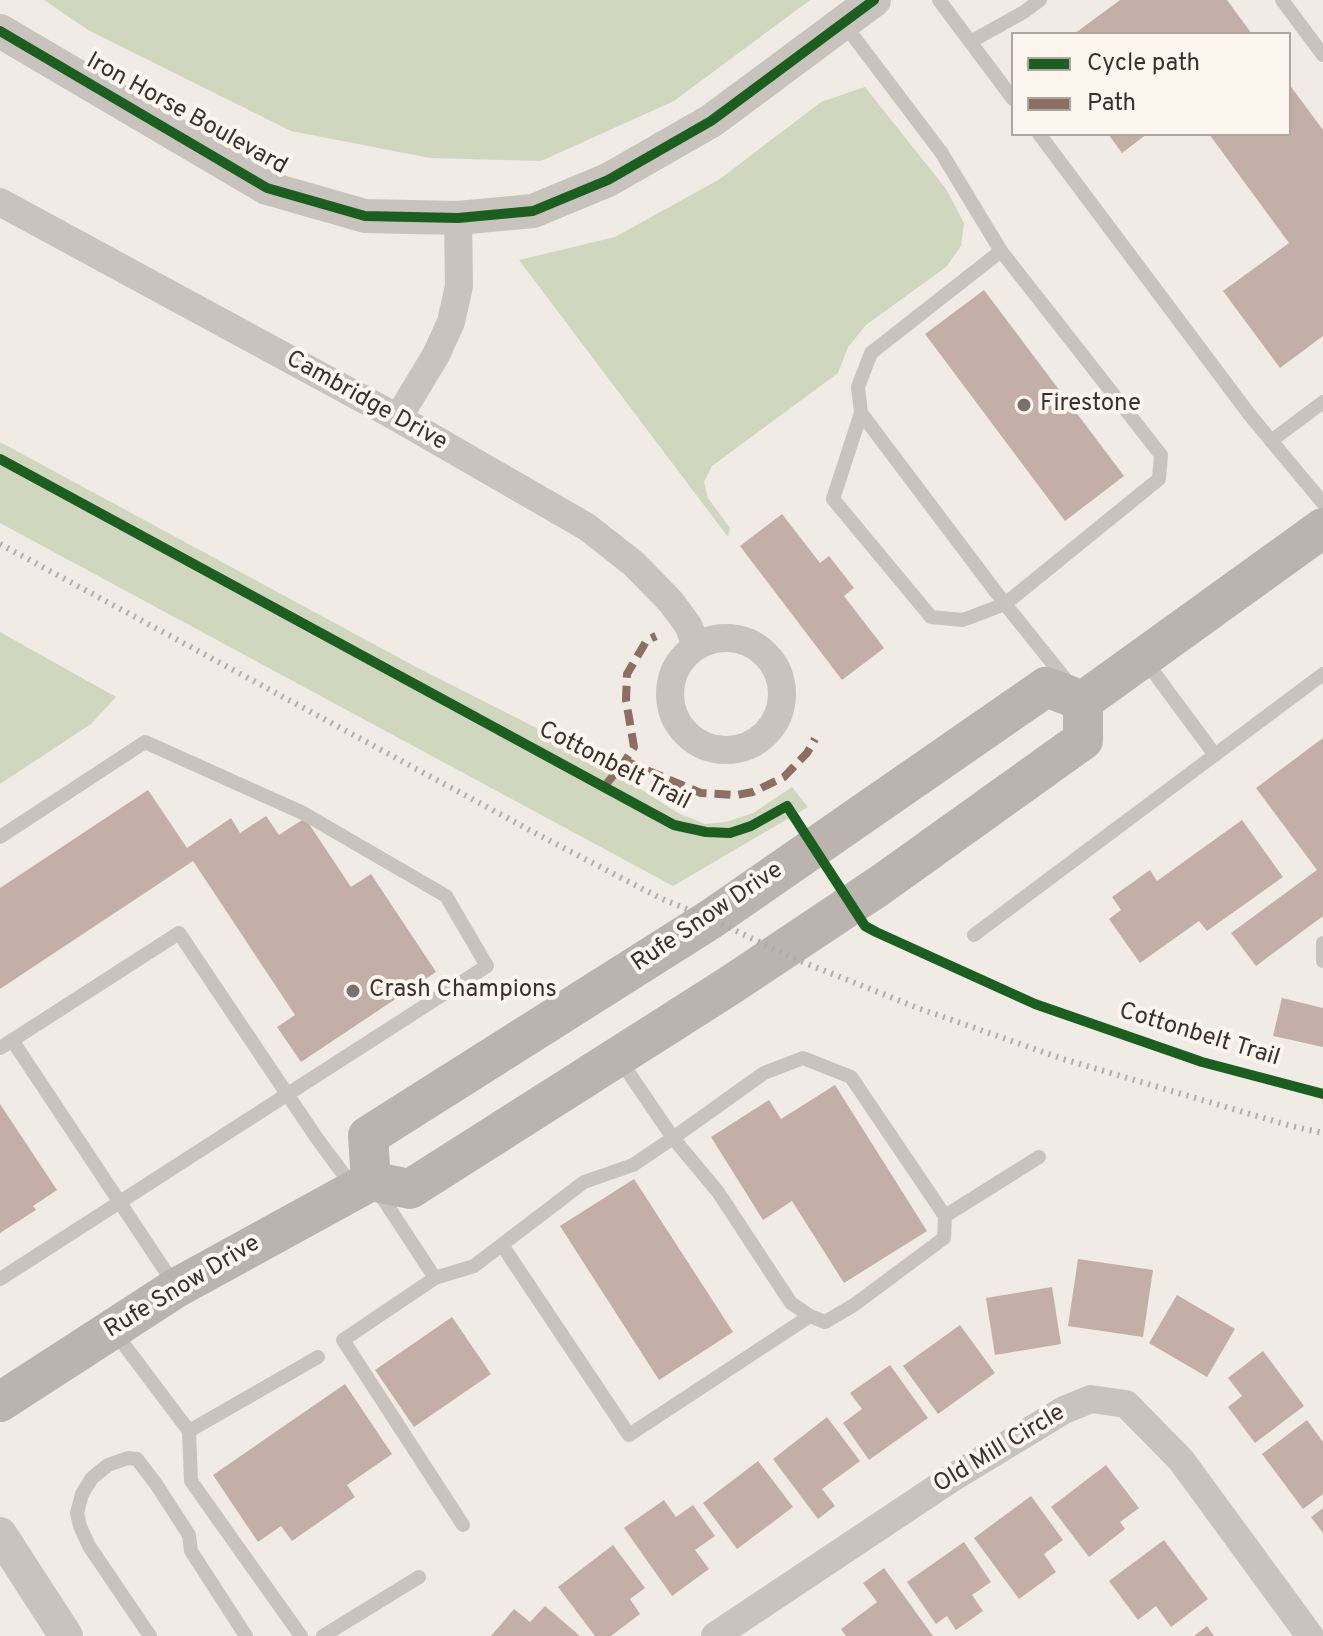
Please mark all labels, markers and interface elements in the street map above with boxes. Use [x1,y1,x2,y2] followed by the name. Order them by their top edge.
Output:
[1011,32,1291,136] legend
[81,48,291,182] street label: Iron Horse Boulevard
[1087,49,1200,79] text: Cycle path
[1087,89,1136,119] text: Path
[280,346,452,458] street label: Cambridge Drive
[1040,391,1141,419] place label: Firestone
[1015,396,1033,414] marker: Firestone
[533,716,695,818] street label: Cottonbelt Trail
[627,857,789,979] street label: Rufe Snow Drive
[369,977,557,1005] place label: Crash Champions
[344,982,362,1000] marker: Crash Champions
[1115,998,1283,1074] street label: Cottonbelt Trail
[100,1230,266,1346] street label: Rufe Snow Drive
[929,1400,1071,1500] street label: Old Mill Circle

